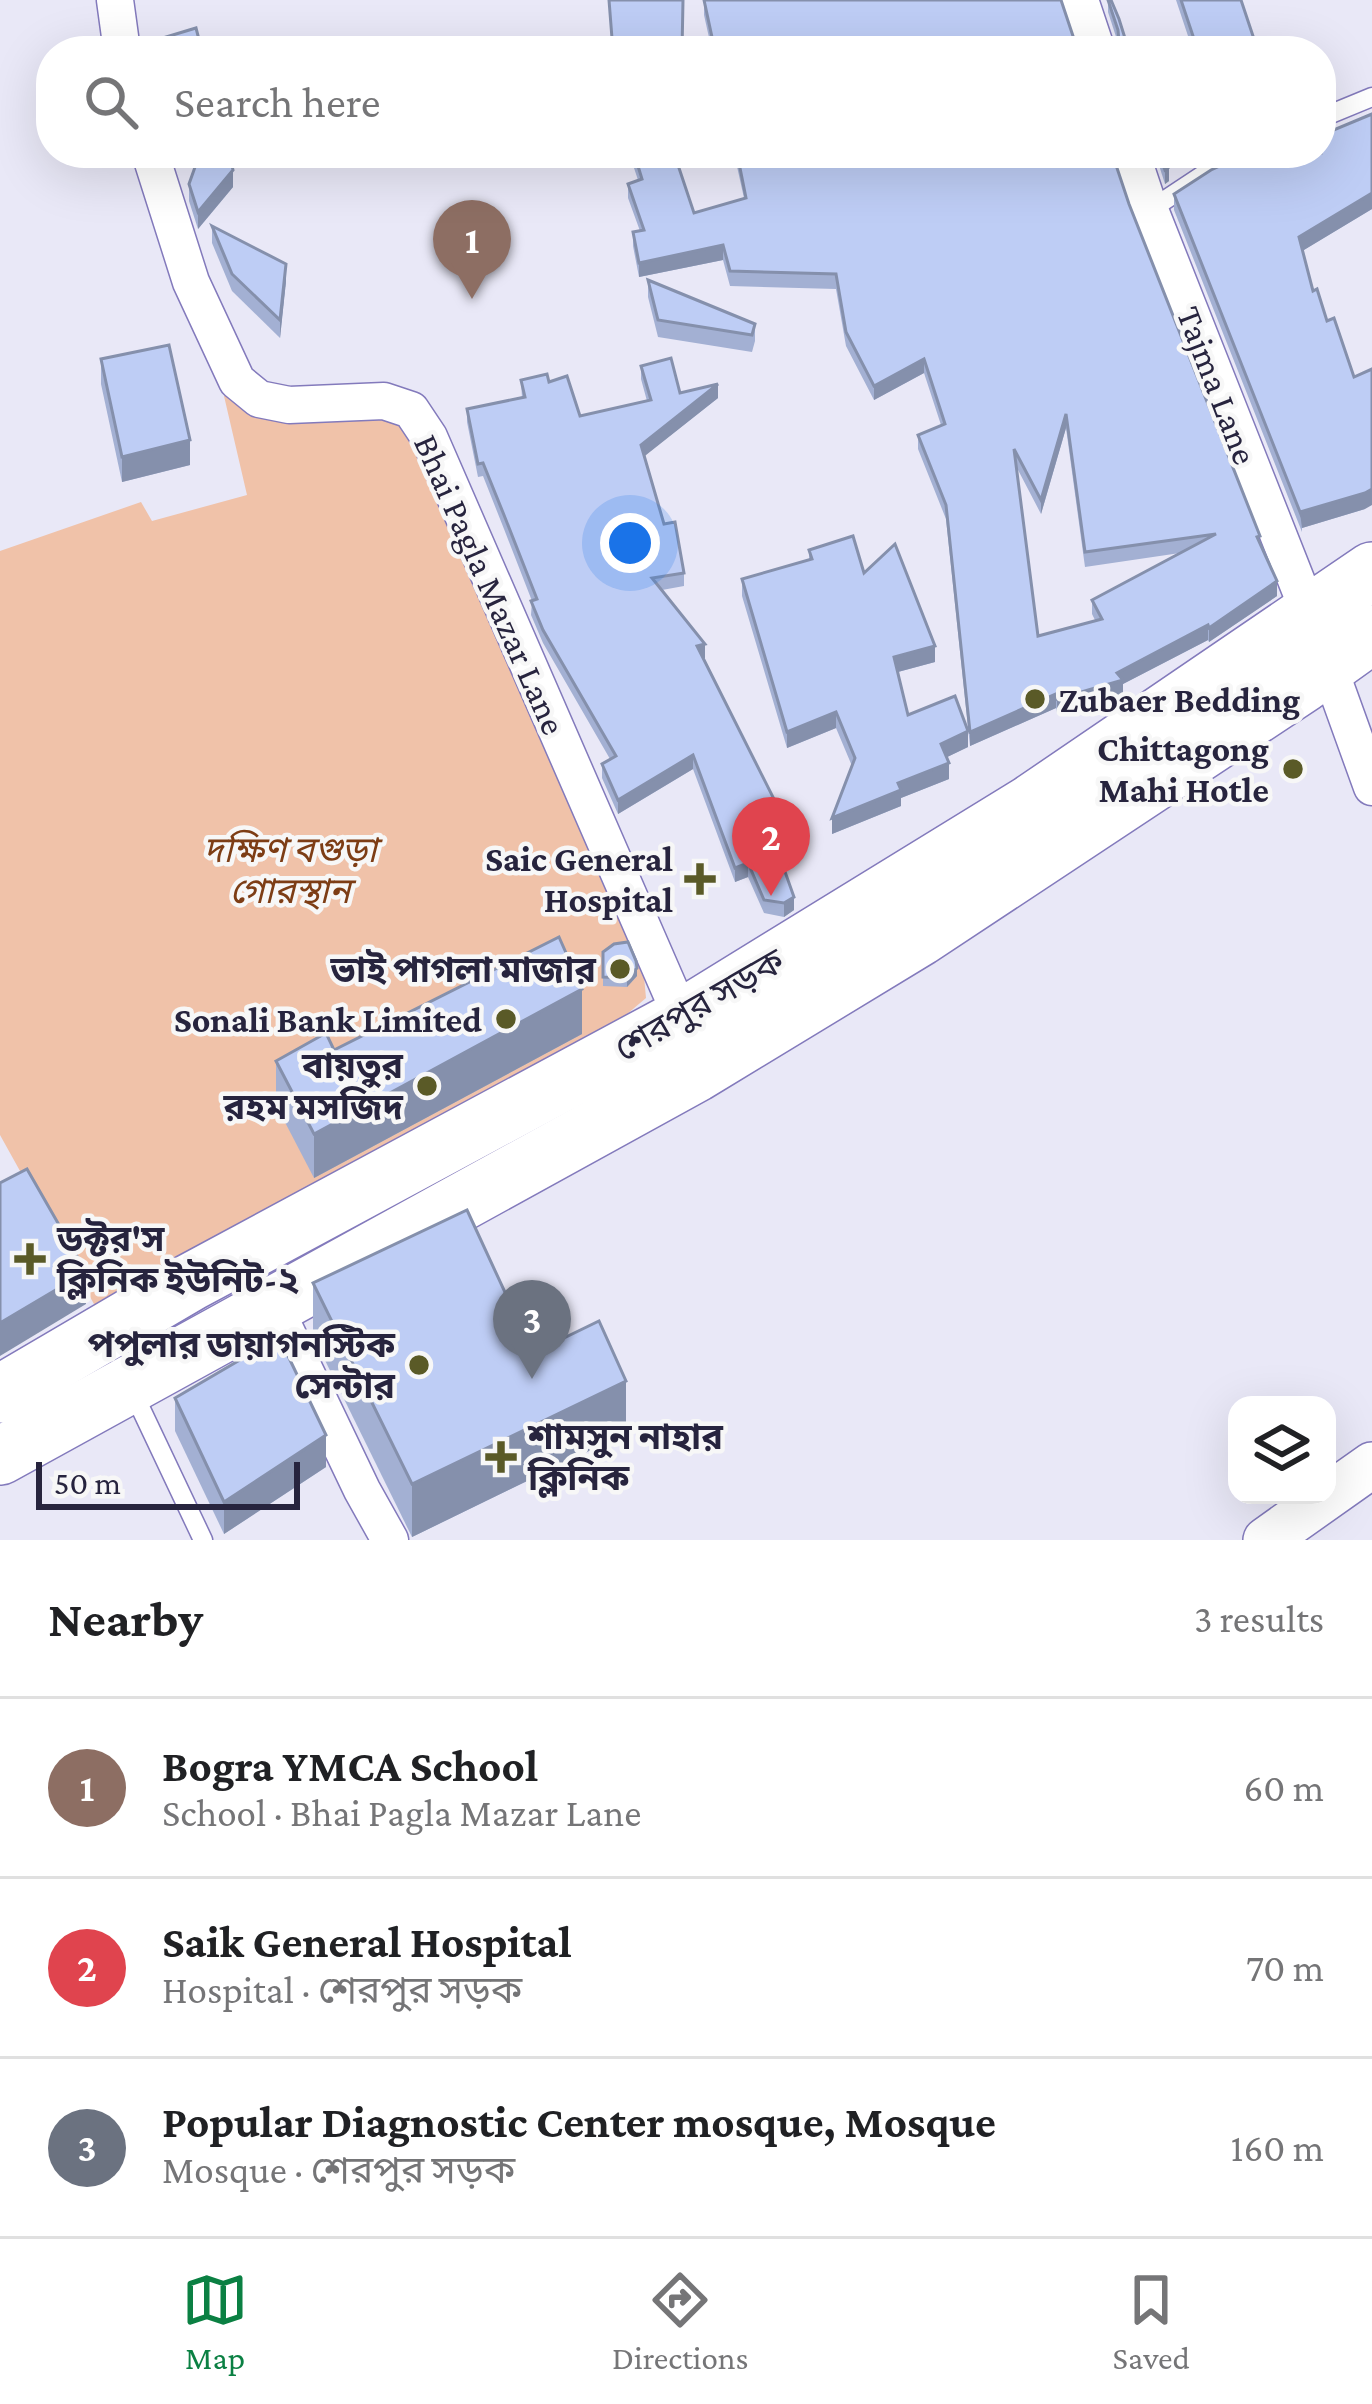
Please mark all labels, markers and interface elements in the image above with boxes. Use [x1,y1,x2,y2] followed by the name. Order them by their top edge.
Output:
[36,36,1336,168] search box
[78,69,144,135] icon: search
[174,77,381,127] text: Search here
[433,200,511,299] pin: 1
[1169,301,1265,470] street label: Tajma Lane
[406,428,574,741] street label: Bhai Pagla Mazar Lane
[600,513,660,573] your location
[1059,680,1300,720] place label: Zubaer Bedding
[1022,686,1048,712] marker: Zubaer Bedding
[1097,729,1269,810] place label: Chittagong Mahi Hotle
[1280,756,1306,782] marker: Chittagong Mahi Hotle
[732,797,810,896] pin: 2
[203,829,383,911] park label: দক্ষিণ বগুড়া গোরস্থান
[485,839,673,920] place label: Saic General Hospital
[684,863,716,895] marker: Saic General Hospital
[608,940,792,1070] street label: শেরপুর সড়ক
[330,949,597,990] place label: ভাই পাগলা মাজার
[607,956,633,982] marker: ভাই পাগলা মাজার
[174,1000,482,1040] place label: Sonali Bank Limited
[493,1006,519,1032] marker: Sonali Bank Limited
[222,1046,404,1127] place label: বায়তুর রহম মসজিদ
[414,1073,440,1099] marker: বায়তুর রহম মসজিদ
[56,1218,299,1301] place label: ডক্টর'স ক্লিনিক ইউনিট-২
[14,1243,46,1275] marker: ডক্টর'স ক্লিনিক ইউনিট-২
[493,1280,571,1379] pin: 3
[87,1324,396,1406] place label: পপুলার ডায়াগনস্টিক সেন্টার
[406,1352,432,1378] marker: পপুলার ডায়াগনস্টিক সেন্টার
[1228,1396,1336,1504] map controls
[1228,1396,1336,1504] button: layers
[527,1417,724,1499] place label: শামসুন নাহার ক্লিনিক
[485,1441,517,1473] marker: শামসুন নাহার ক্লিনিক
[36,1456,300,1509] scale bar
[54,1464,121,1501] text: 50 m
[48,1590,203,1647] text: Nearby
[1194,1597,1324,1640] text: 3 results
[162,1741,538,1791] text: Bogra YMCA School
[80,1766,94,1809] text: 1
[1243,1766,1324,1809] text: 60 m
[162,1791,641,1834] text: School · Bhai Pagla Mazar Lane
[162,1917,572,1967] text: Saik General Hospital
[77,1946,97,1989] text: 2
[1246,1946,1324,1989] text: 70 m
[162,1968,522,2011] text: Hospital · শেরপুর সড়ক
[162,2097,996,2147] text: Popular Diagnostic Center mosque, Mosque
[77,2126,97,2169] text: 3
[1231,2126,1324,2169] text: 160 m
[162,2148,515,2191] text: Mosque · শেরপুর সড়ক
[182,2267,248,2376] tab: Map
[612,2267,749,2376] tab: Directions
[1113,2267,1190,2376] tab: Saved

